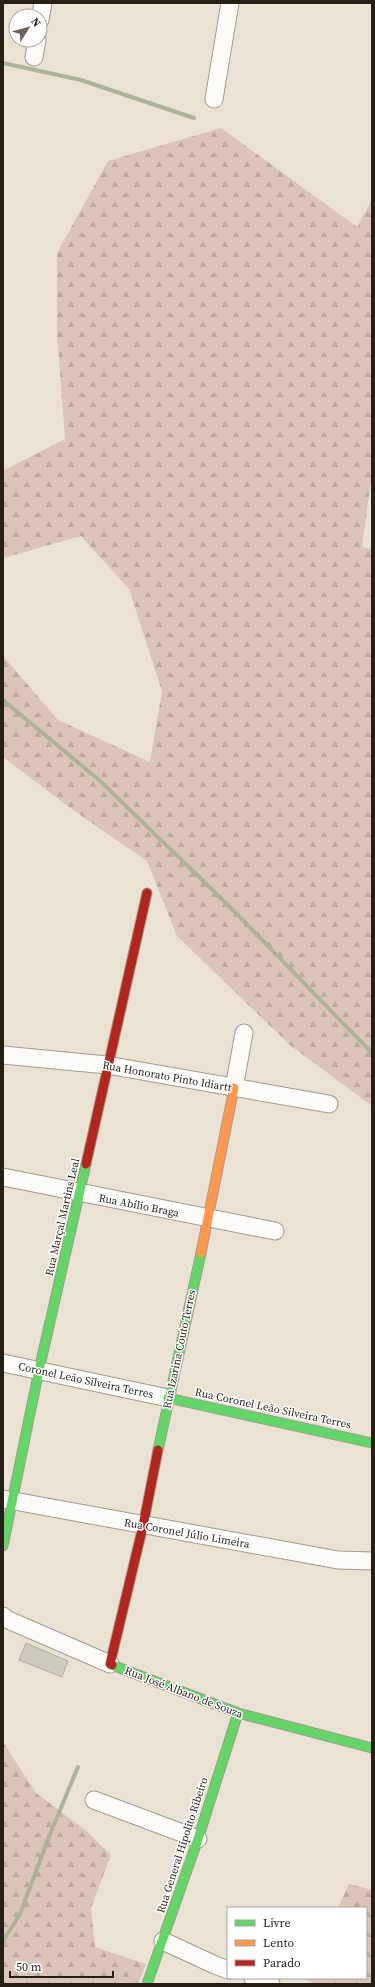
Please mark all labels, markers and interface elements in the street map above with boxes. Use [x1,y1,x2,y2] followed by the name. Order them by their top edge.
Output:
[8,8,48,48] north arrow
[27,15,44,30] text: N
[101,1058,233,1095] street label: Rua Honorato Pinto Idiartt
[42,1157,83,1277] street label: Rua Marçal Martins Leal
[97,1190,181,1221] street label: Rua Abílio Braga
[160,1288,199,1410] street label: Rua Izarina Couto Terres
[17,1359,155,1402] street label: Coronel Leão Silveira Terres
[193,1385,353,1432] street label: Rua Coronel Leão Silveira Terres
[123,1515,251,1552] street label: Rua Coronel Júlio Limeira
[123,1663,245,1722] street label: Rua José Albano de Souza
[153,1775,212,1915] street label: Rua General Hipolito Ribeiro
[227,1907,367,1979] legend
[263,1915,291,1931] text: Livre
[263,1935,294,1951] text: Lento
[10,1953,113,1979] scale bar
[263,1955,301,1971] text: Parado
[16,1959,42,1975] text: 50 m

